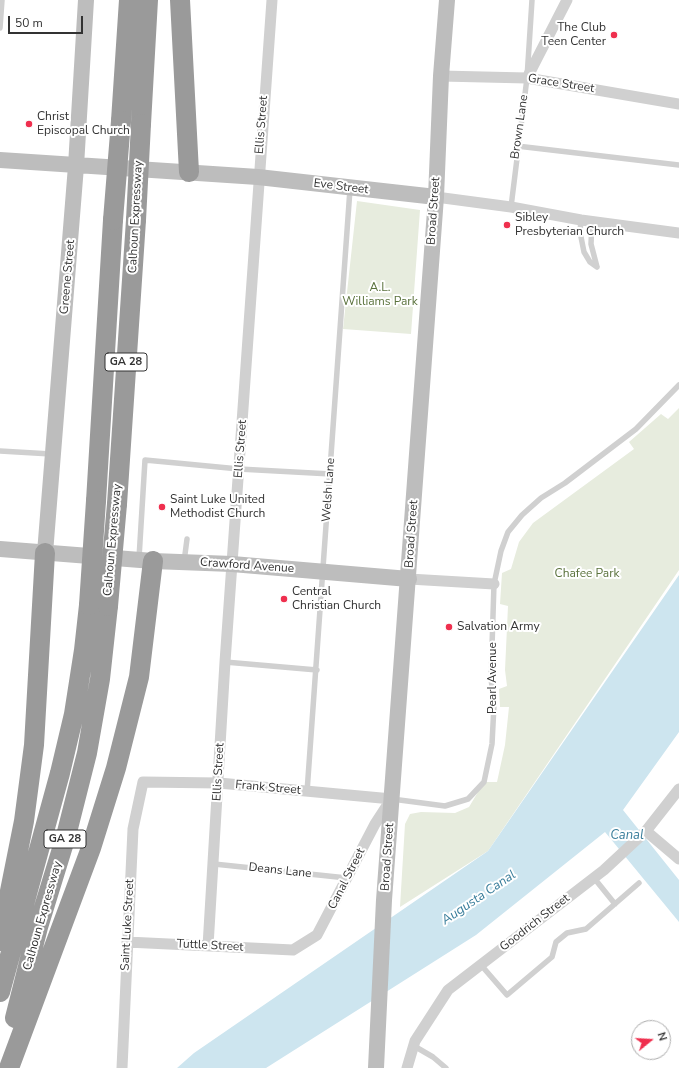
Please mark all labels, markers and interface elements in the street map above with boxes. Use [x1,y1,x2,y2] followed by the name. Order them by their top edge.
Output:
[10,8,85,34] scale bar
[15,15,43,31] text: 50 m
[541,21,606,49] place label: The Club Teen Center
[609,30,619,40] marker: The Club Teen Center
[527,72,595,96] street label: Grace Street
[508,94,532,160] street label: Brown Lane
[253,95,271,155] street label: Ellis Street
[37,110,130,138] place label: Christ Episcopal Church
[24,119,34,129] marker: Christ Episcopal Church
[126,160,146,274] street label: Calhoun Expressway
[313,176,369,198] street label: Eve Street
[424,176,444,246] street label: Broad Street
[515,211,624,239] place label: Sibley Presbyterian Church
[502,220,512,230] marker: Sibley Presbyterian Church
[58,239,78,315] street label: Greene Street
[342,281,418,309] park label: A.L. Williams Park
[105,353,147,371] road number: GA 28
[232,419,250,479] street label: Ellis Street
[320,458,338,522] street label: Welsh Lane
[101,483,125,597] street label: Calhoun Expressway
[170,493,265,521] place label: Saint Luke United Methodist Church
[402,499,422,569] street label: Broad Street
[157,502,167,512] marker: Saint Luke United Methodist Church
[199,556,295,576] street label: Crawford Avenue
[555,567,619,581] park label: Chafee Park
[292,585,381,613] place label: Central Christian Church
[279,594,289,604] marker: Central Christian Church
[457,620,540,634] place label: Salvation Army
[444,622,454,632] marker: Salvation Army
[486,642,500,714] street label: Pearl Avenue
[210,742,228,802] street label: Ellis Street
[235,778,301,798] street label: Frank Street
[378,822,398,892] street label: Broad Street
[610,828,644,844] water label: Canal
[44,830,86,848] road number: GA 28
[325,846,369,912] street label: Canal Street
[21,860,65,972] street label: Calhoun Expressway
[248,861,312,881] street label: Deans Lane
[439,867,519,929] water label: Augusta Canal
[118,879,138,971] street label: Saint Luke Street
[497,891,573,955] street label: Goodrich Street
[176,937,244,955] street label: Tuttle Street
[631,1020,671,1060] north arrow
[654,1030,670,1043] text: N

